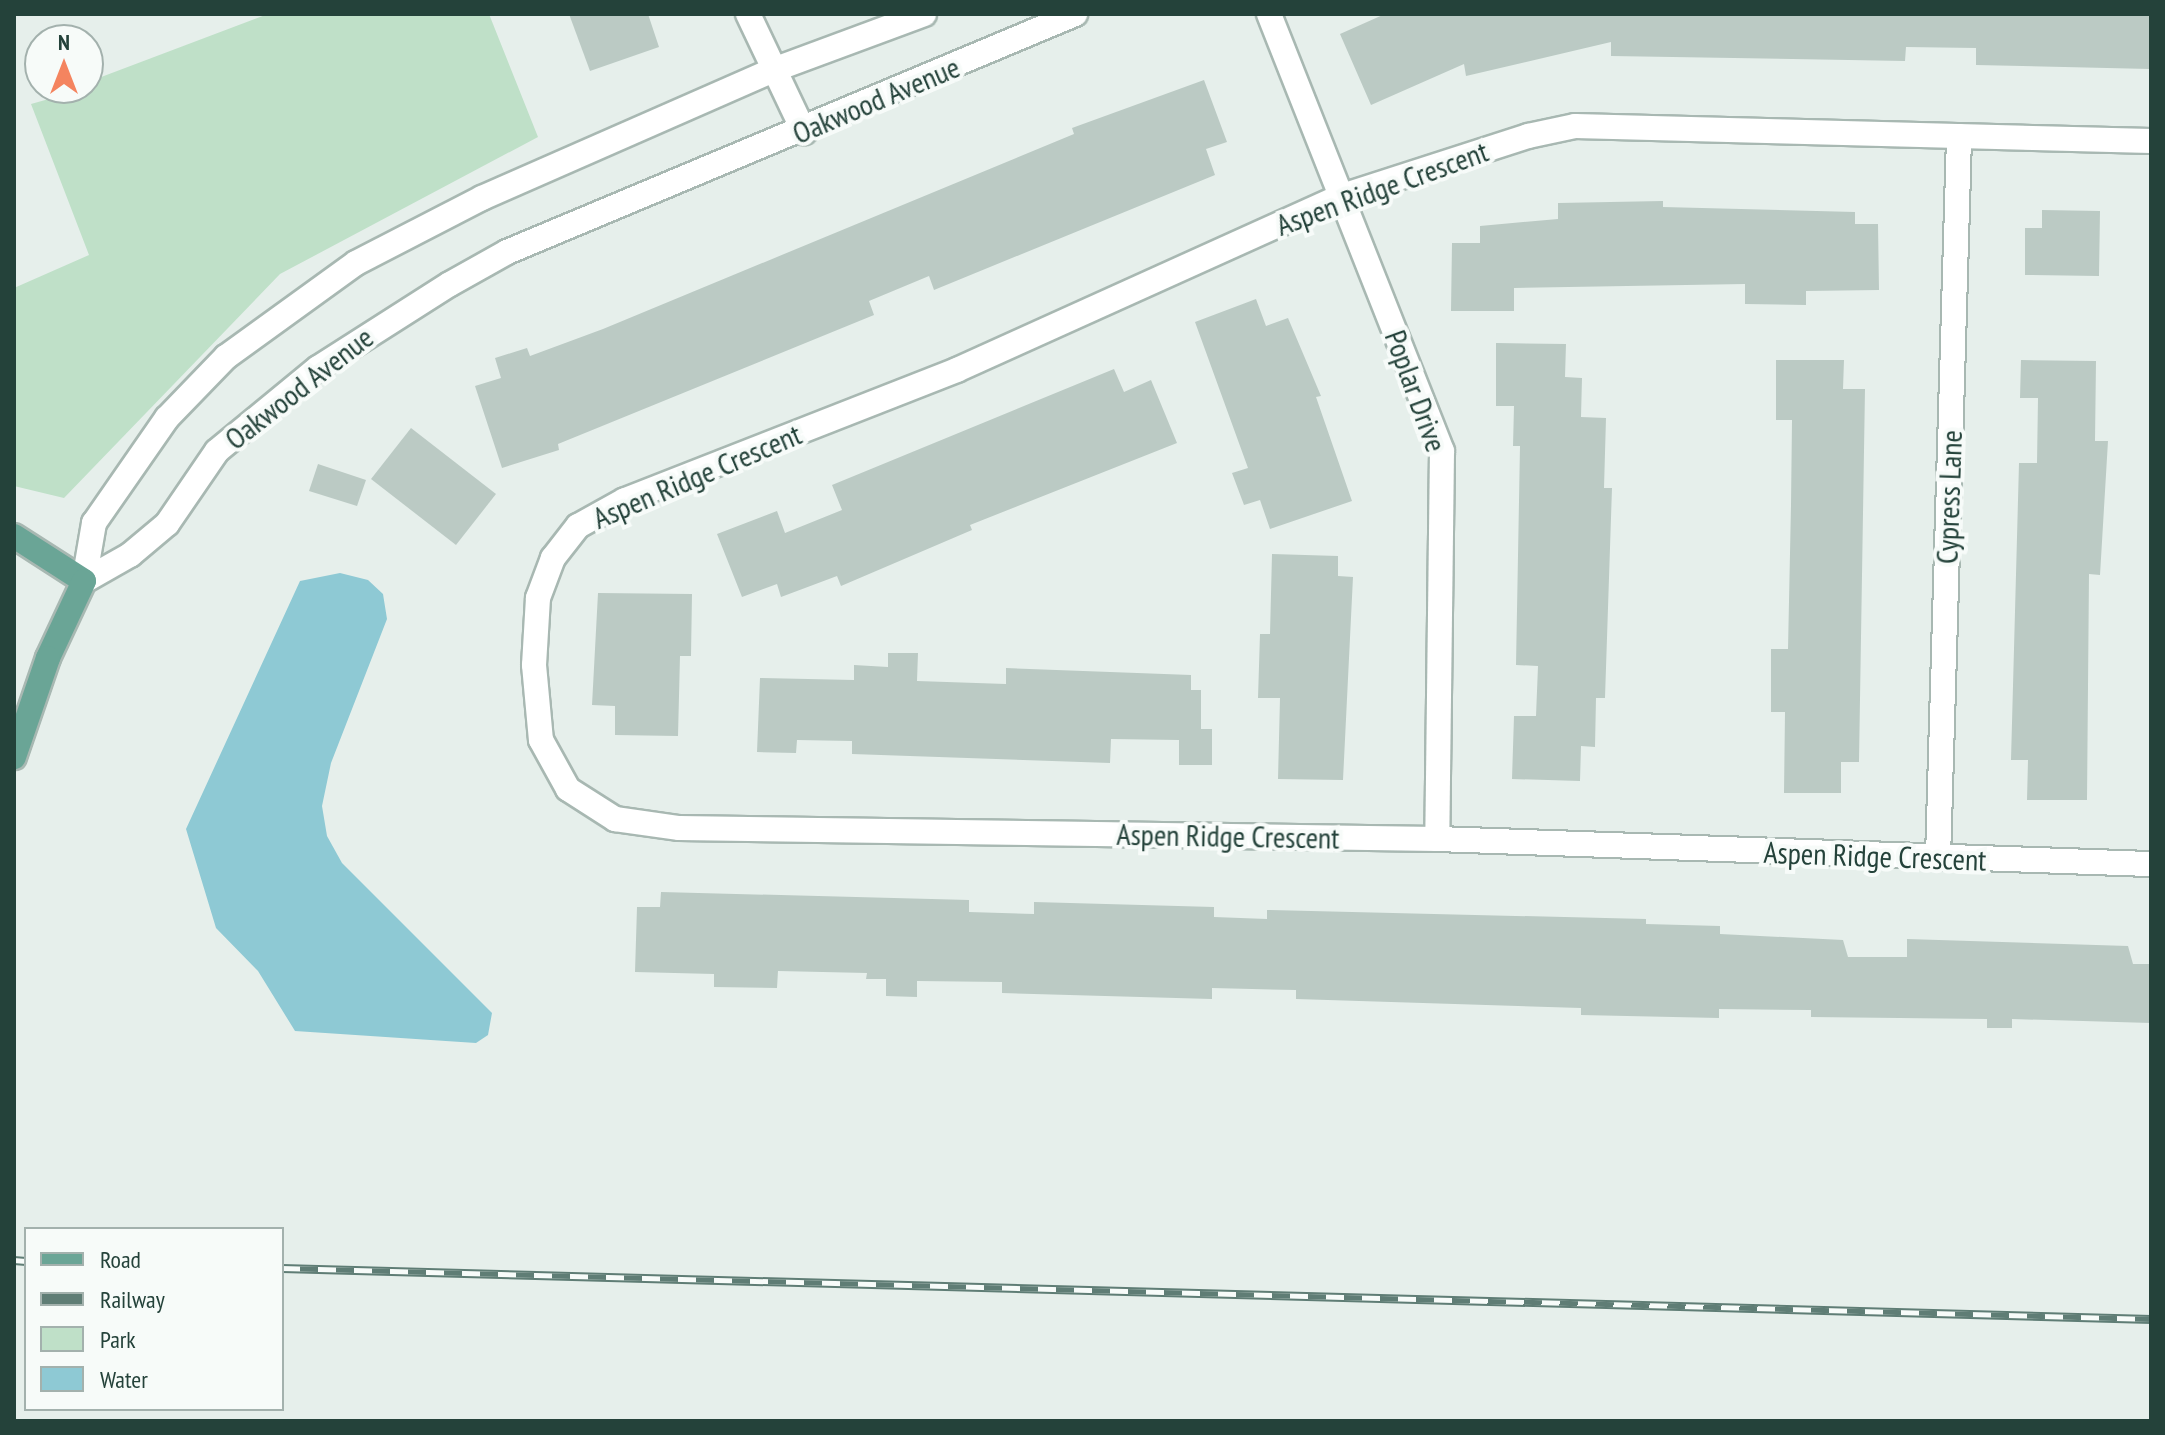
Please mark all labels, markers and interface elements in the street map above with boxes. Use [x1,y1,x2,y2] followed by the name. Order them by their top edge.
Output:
[24,24,104,104] north arrow
[58,28,70,56] text: N
[787,49,965,151] street label: Oakwood Avenue
[1271,133,1493,243] street label: Aspen Ridge Crescent
[218,319,380,457] street label: Oakwood Avenue
[1377,325,1455,457] street label: Poplar Drive
[587,416,807,536] street label: Aspen Ridge Crescent
[1929,429,1969,565] street label: Cypress Lane
[1116,816,1340,856] street label: Aspen Ridge Crescent
[1763,834,1987,878] street label: Aspen Ridge Crescent
[24,1227,284,1411] legend
[100,1244,141,1275] text: Road
[100,1284,165,1315] text: Railway
[100,1324,136,1355] text: Park
[100,1364,148,1395] text: Water

